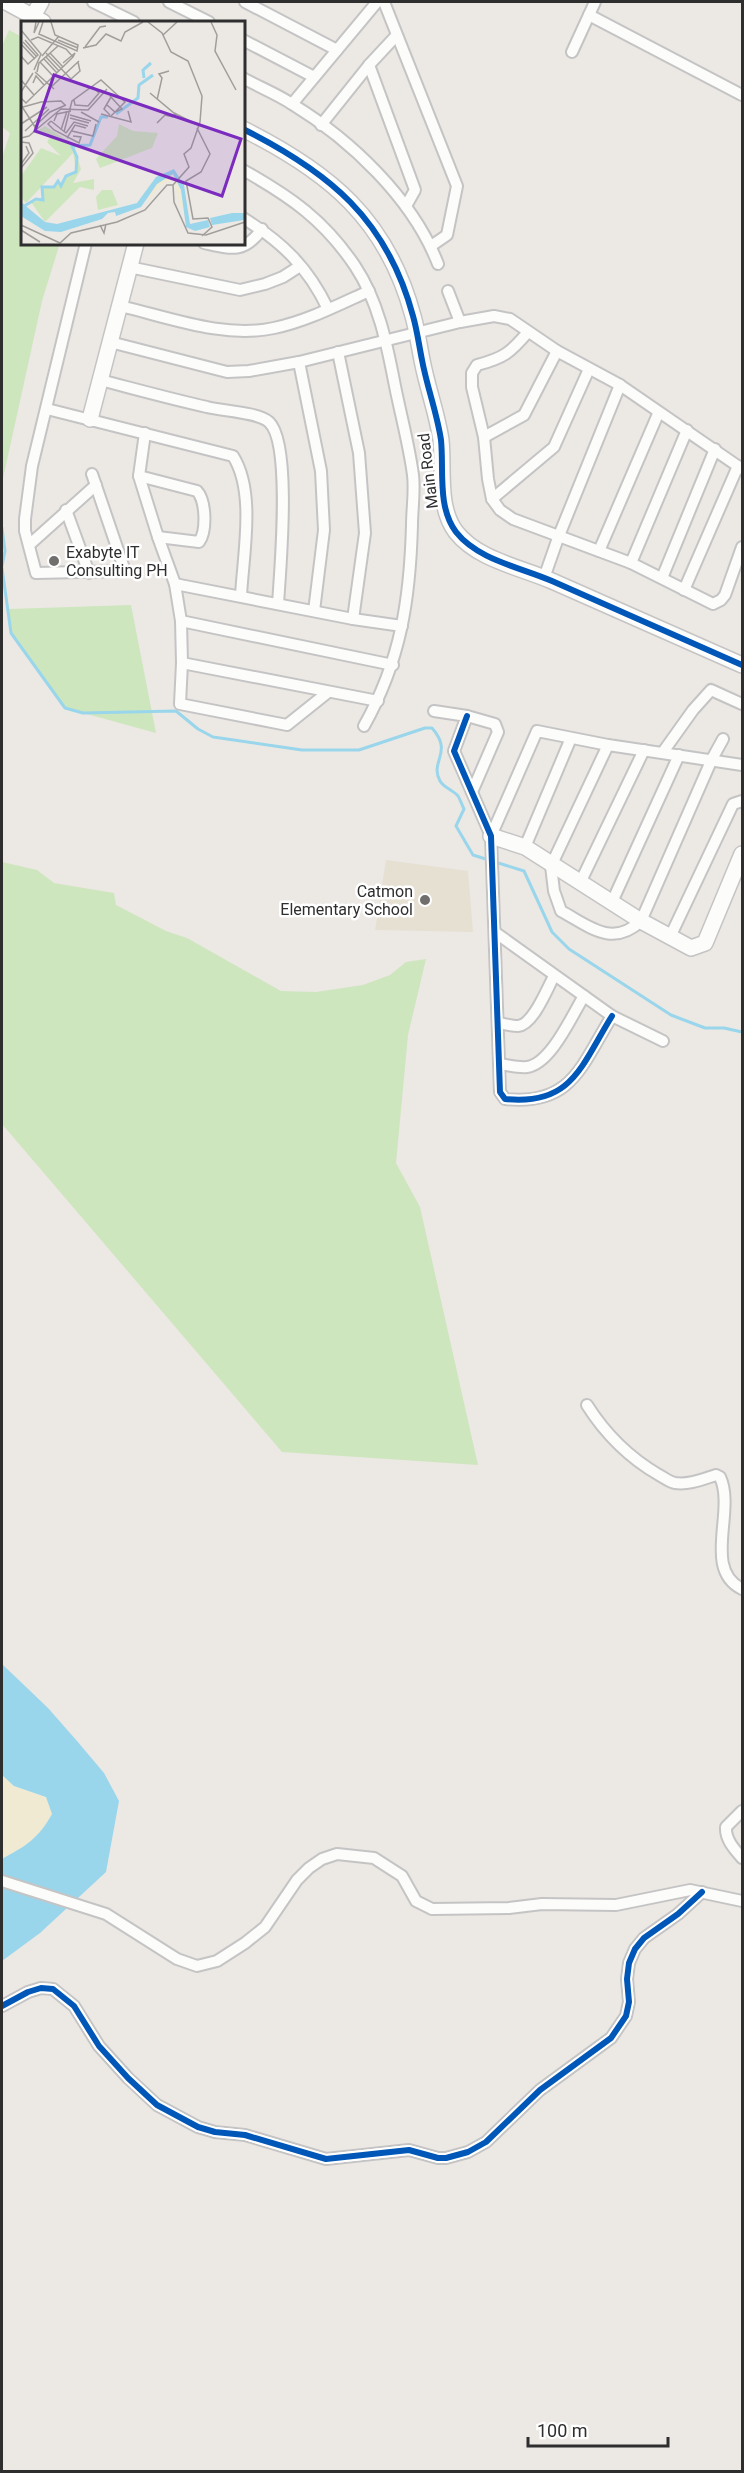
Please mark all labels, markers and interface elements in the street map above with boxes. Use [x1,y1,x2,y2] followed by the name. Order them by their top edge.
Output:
[21,21,244,244] inset map
[414,432,442,510] street label: Main Road
[66,543,168,580] place label: Exabyte IT Consulting PH
[47,554,61,568] marker: Exabyte IT Consulting PH
[280,882,413,919] place label: Catmon Elementary School
[418,893,432,907] marker: Catmon Elementary School
[528,2410,668,2448] scale bar
[537,2420,588,2441] text: 100 m

